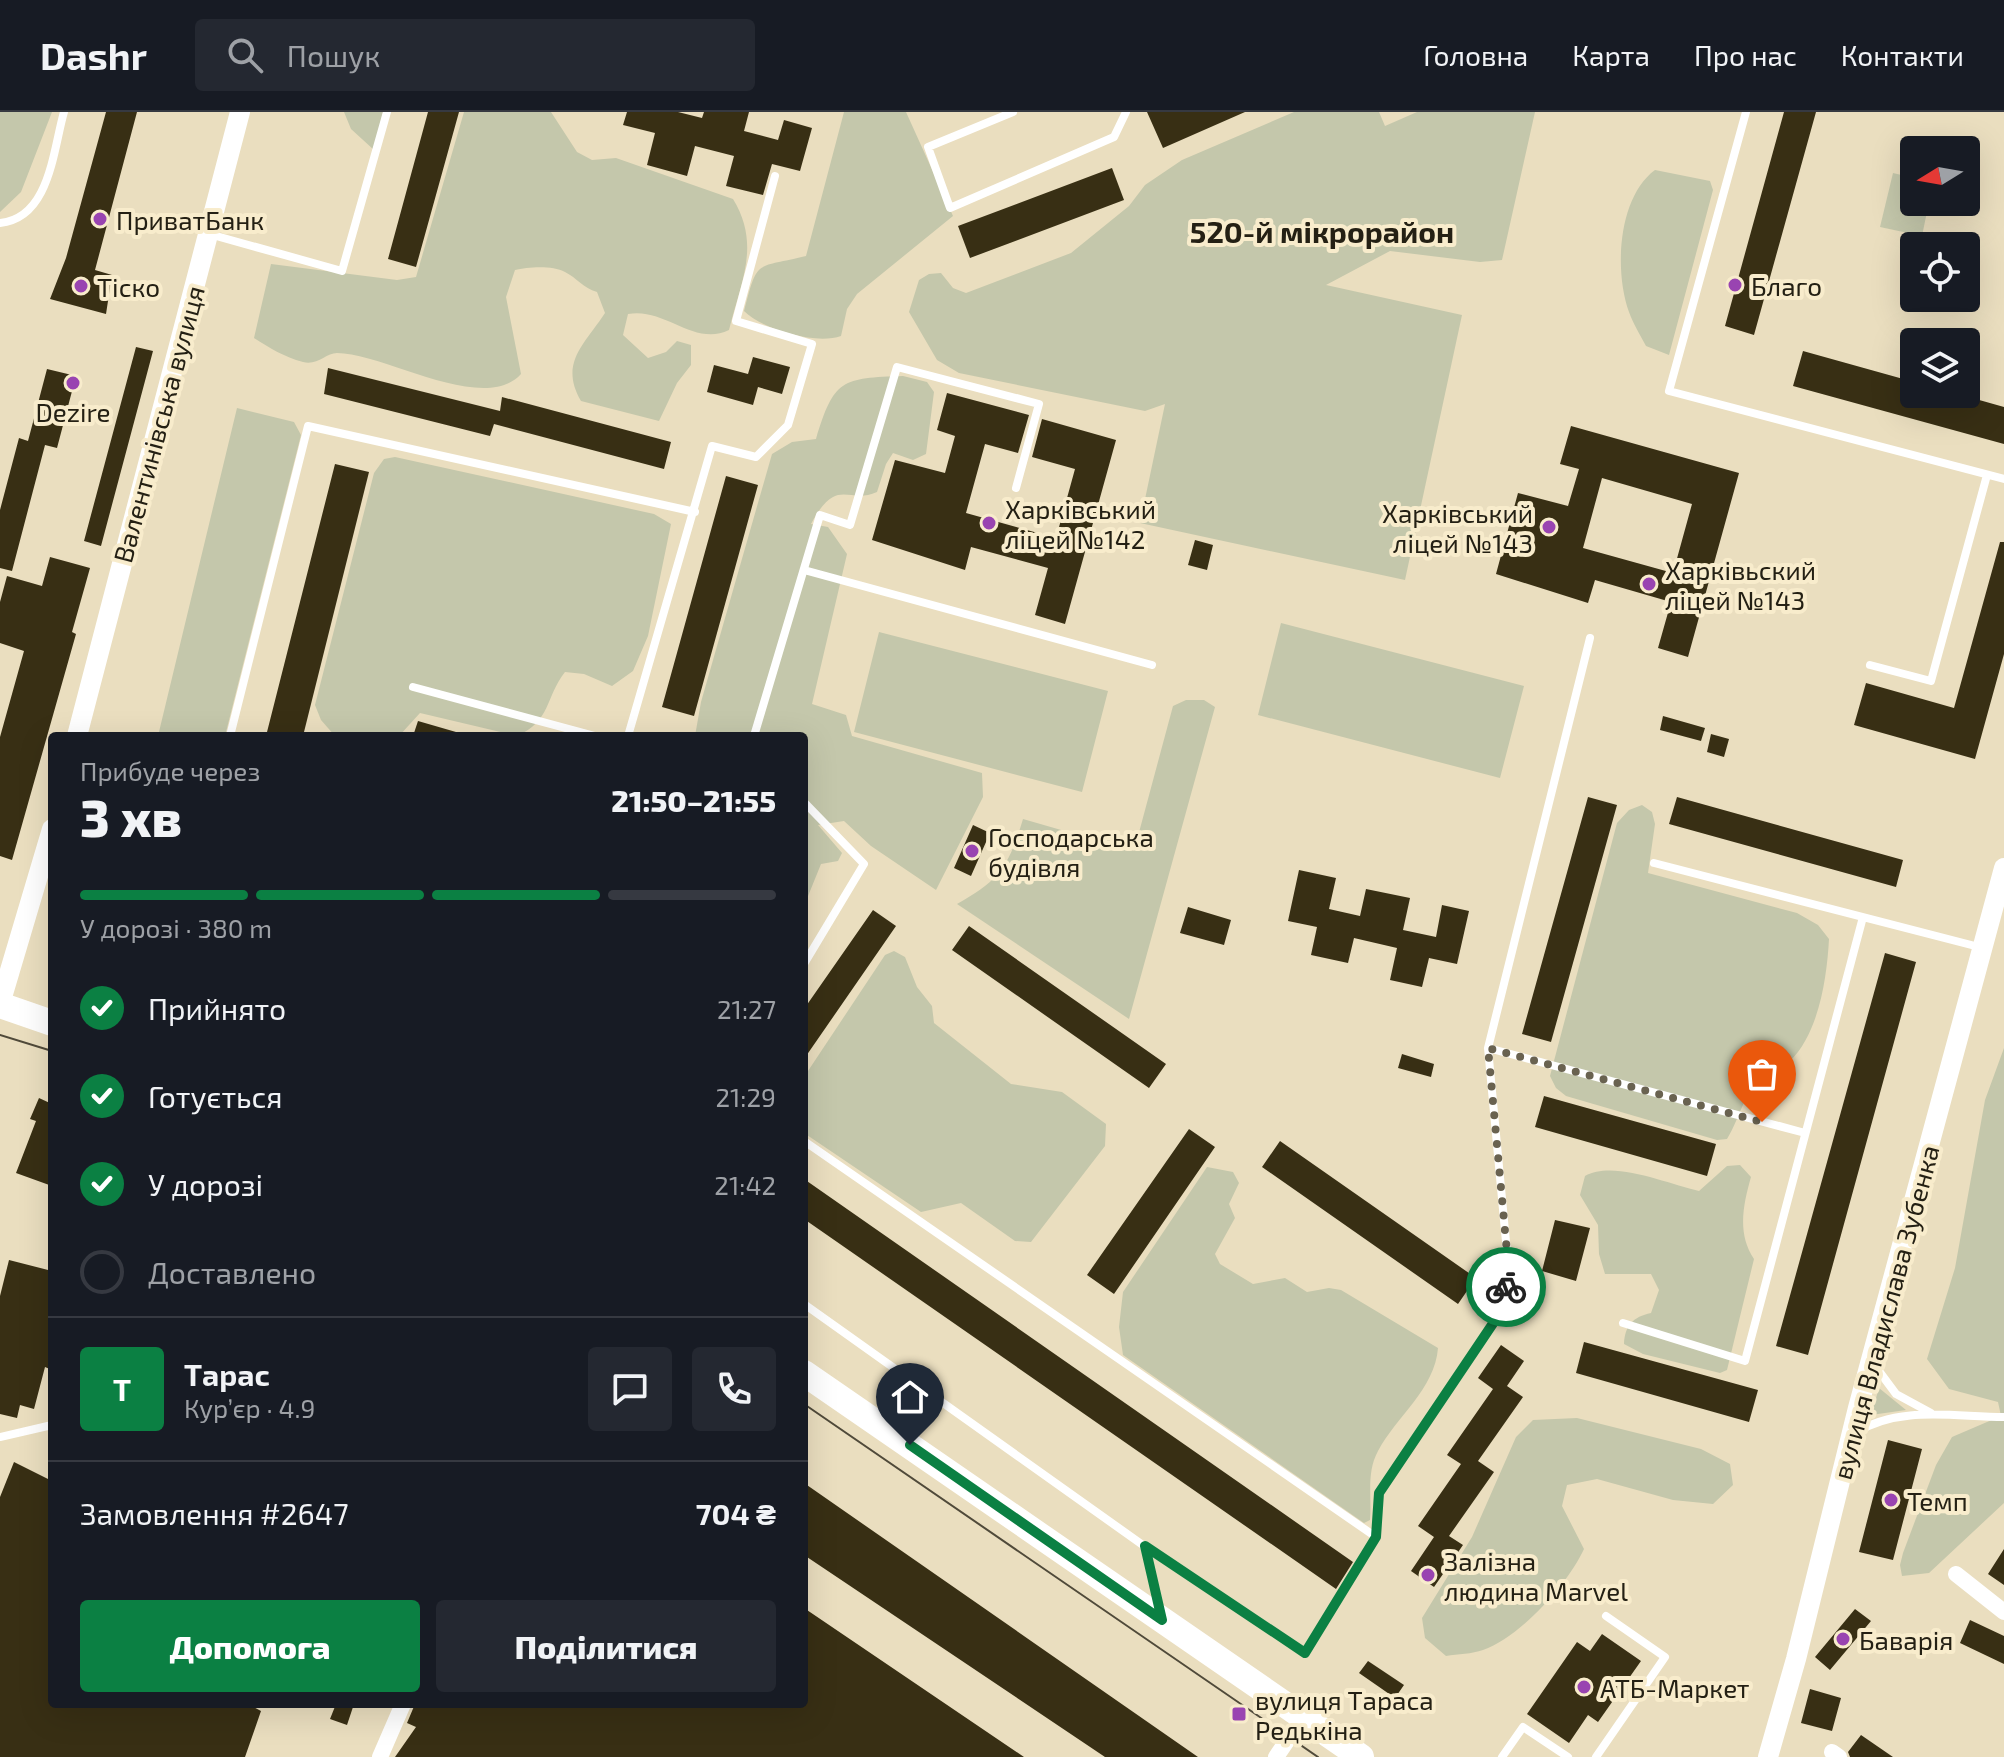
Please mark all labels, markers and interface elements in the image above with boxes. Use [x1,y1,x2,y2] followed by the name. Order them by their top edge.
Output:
[195,19,755,91] search box
[40,32,147,78] text: Dashr
[223,33,267,77] icon: search
[287,37,380,73] text: Пошук
[1423,38,1528,72] text: Головна
[1572,38,1650,72] text: Карта
[1694,38,1797,72] text: Про нас
[1841,38,1964,72] text: Контакти
[1900,136,1980,216] north arrow
[1900,136,1980,408] map controls
[116,204,264,235] place label: ПриватБанк
[91,210,109,228] marker: ПриватБанк
[1190,213,1454,249] district label: 520-й мікрорайон
[1900,232,1980,312] button: locate
[1751,270,1822,301] place label: Благо
[97,271,160,302] place label: Тіско
[1726,276,1744,294] marker: Благо
[72,277,90,295] marker: Тіско
[106,282,211,566] street label: Валентинівська вулиця
[1900,328,1980,408] button: layers
[64,374,82,392] marker: Dezire
[36,396,110,427] place label: Dezire
[1005,493,1156,554] place label: Харківський ліцей №142
[1382,497,1533,558] place label: Харківський ліцей №143
[980,514,998,532] marker: Харківський ліцей №142
[1540,518,1558,536] marker: Харківський ліцей №143
[1665,554,1816,615] place label: Харківьский ліцей №143
[1640,575,1658,593] marker: Харківьский ліцей №143
[80,755,260,786] text: Прибуде через
[611,782,776,818] text: 21:50–21:55
[80,785,182,847] text: 3 хв
[988,821,1154,883] place label: Господарська будівля
[963,842,981,860] marker: Господарська будівля
[80,912,272,943] text: У дорозі · 380 m
[80,986,124,1030] icon: check
[148,990,286,1026] text: Прийнято
[717,993,776,1024] text: 21:27
[1728,1040,1796,1122] pin
[1740,1052,1784,1096] icon: bag
[80,1074,124,1118] icon: check
[148,1078,283,1114] text: Готується
[715,1081,776,1112] text: 21:29
[1825,1141,1946,1483] street label: вулиця Владислава Зубенка
[80,1162,124,1206] icon: check
[148,1166,263,1202] text: У дорозі
[714,1169,776,1200] text: 21:42
[1466,1247,1546,1327] courier
[148,1254,316,1290] text: Доставлено
[1484,1265,1528,1309] icon: bike
[588,1347,672,1431] button: chat
[692,1347,776,1431] button: phone
[184,1356,270,1392] text: Тарас
[876,1363,944,1445] pin
[113,1371,131,1407] text: Т
[888,1375,932,1419] icon: home
[184,1392,315,1423] text: Кур’єр · 4.9
[1907,1485,1968,1516] place label: Темп
[1882,1491,1900,1509] marker: Темп
[80,1495,349,1531] text: Замовлення #2647
[696,1495,776,1531] text: 704 ₴
[1444,1545,1628,1606] place label: Залізна людина Marvel
[1419,1566,1437,1584] marker: Залізна людина Marvel
[80,1600,420,1692] button: Допомога
[436,1600,776,1692] button: Поділитися
[1859,1624,1953,1655] place label: Баварія
[1834,1630,1852,1648] marker: Баварія
[1600,1672,1750,1703] place label: АТБ-Маркет
[1575,1678,1593,1696] marker: АТБ-Маркет
[1255,1684,1434,1745] place label: вулиця Тараса Редькіна
[1230,1705,1248,1723] marker: вулиця Тараса Редькіна

